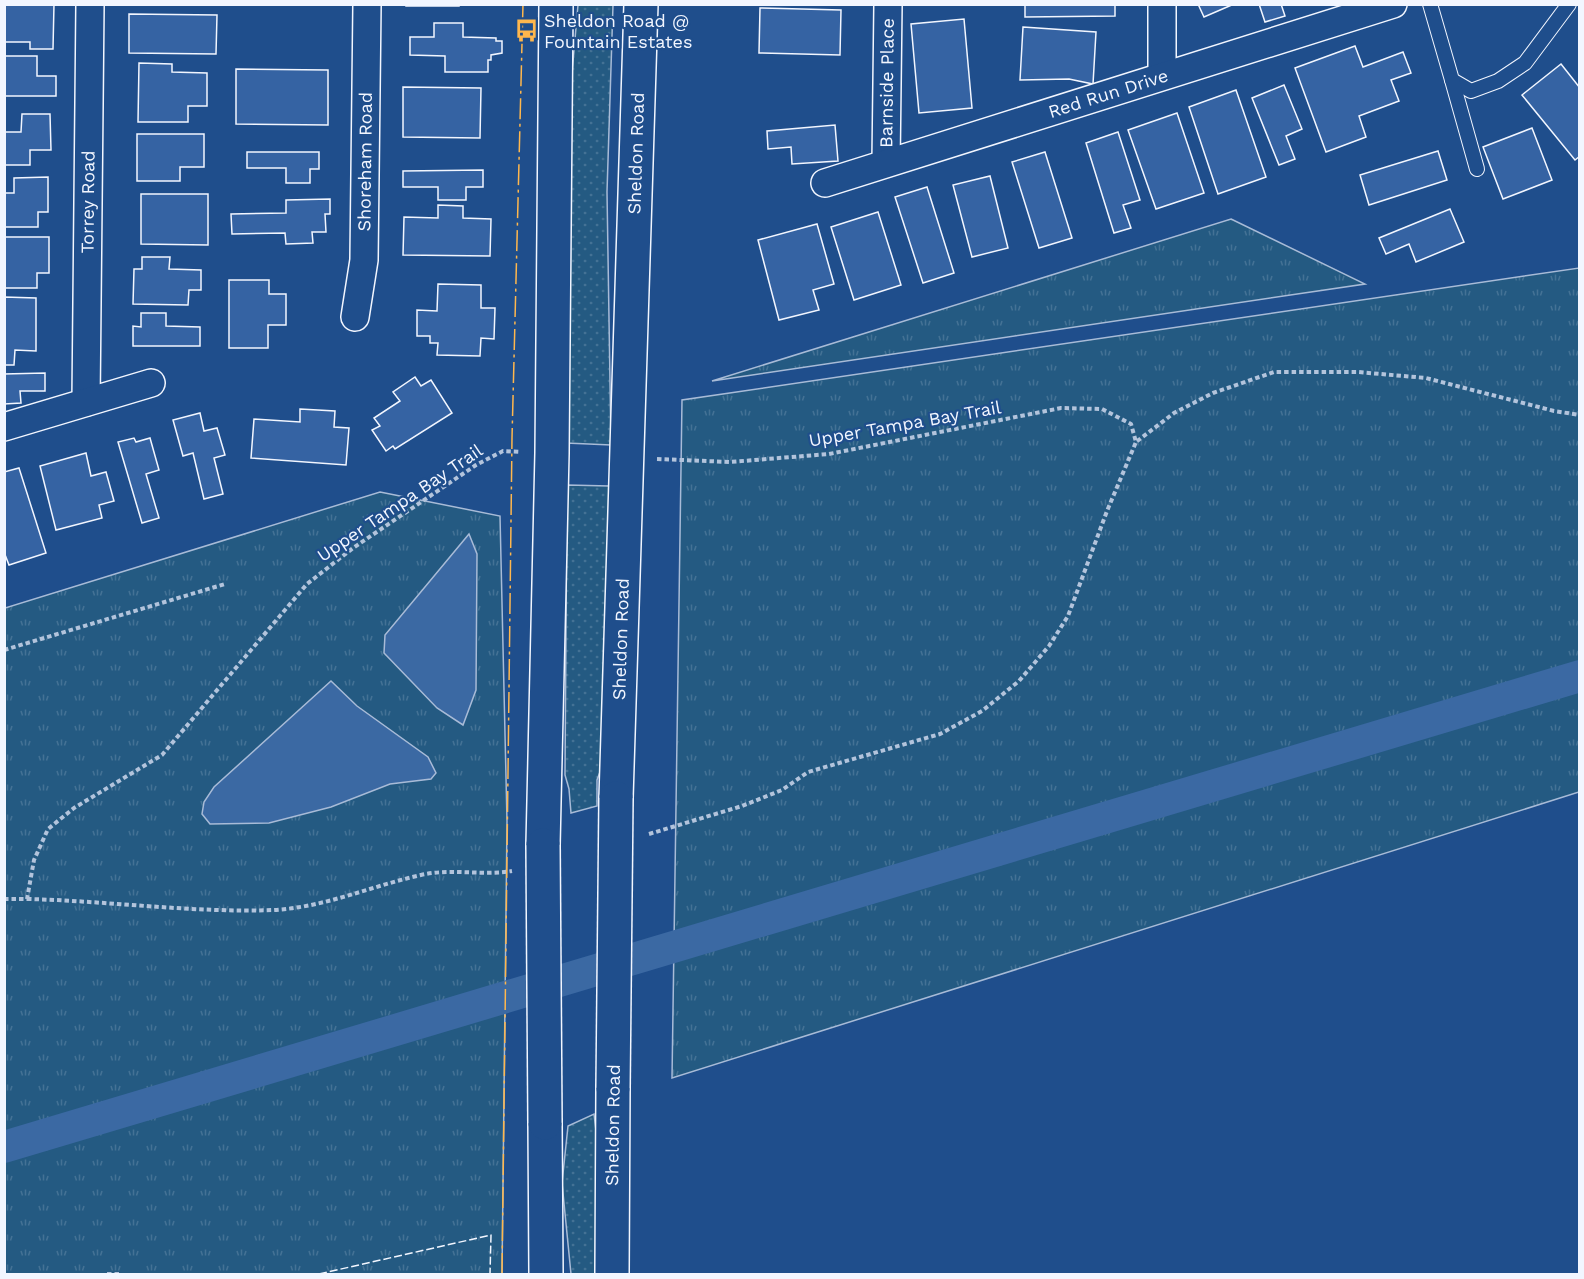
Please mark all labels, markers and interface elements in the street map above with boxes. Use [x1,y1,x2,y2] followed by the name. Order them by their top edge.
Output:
[544,10,692,52] place label: Sheldon Road @ Fountain Estates
[513,18,539,44] bus stop icon: Sheldon Road @ Fountain Estates
[875,18,898,148] street label: Barnside Place
[1046,65,1171,122] street label: Red Run Drive
[353,92,376,232] street label: Shoreham Road
[623,92,648,215] street label: Sheldon Road
[76,150,99,254] street label: Torrey Road
[807,396,1003,451] street label: Upper Tampa Bay Trail
[313,439,487,566] street label: Upper Tampa Bay Trail
[608,578,633,700] street label: Sheldon Road
[601,1064,624,1186] street label: Sheldon Road

